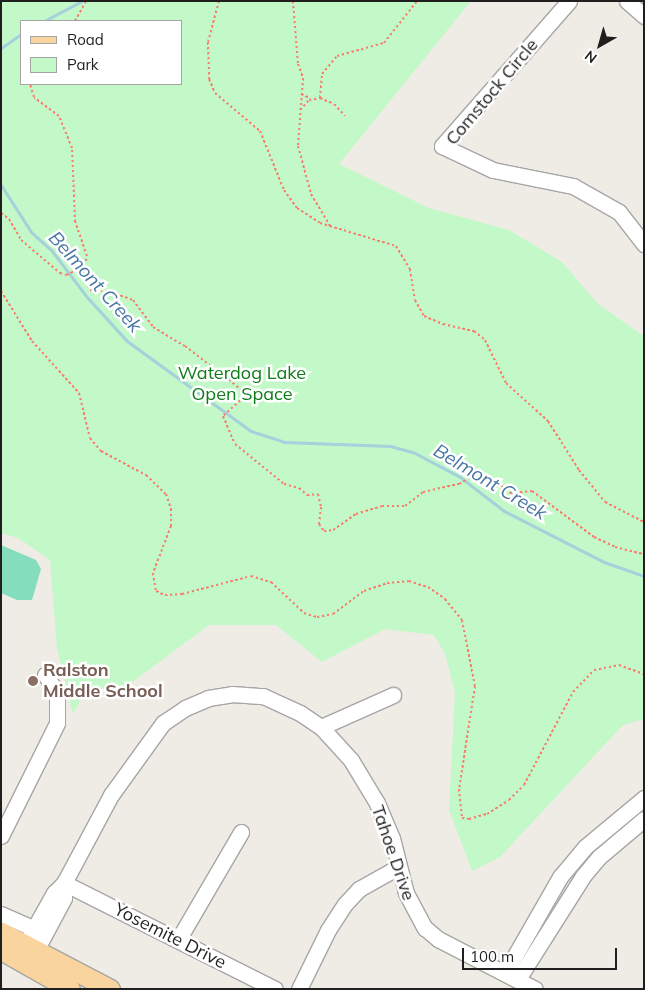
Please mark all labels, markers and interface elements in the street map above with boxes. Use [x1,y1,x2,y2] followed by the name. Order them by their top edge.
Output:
[20,20,182,85] legend
[575,20,625,70] north arrow
[67,30,104,49] text: Road
[441,35,543,149] street label: Comstock Circle
[581,46,600,67] text: N
[67,55,99,74] text: Park
[44,227,146,337] water label: Belmont Creek
[178,363,306,406] park label: Waterdog Lake Open Space
[429,439,551,525] water label: Belmont Creek
[43,660,163,702] place label: Ralston Middle School
[27,675,39,687] marker: Ralston Middle School
[367,803,419,903] street label: Tahoe Drive
[110,899,230,973] street label: Yosemite Drive
[465,938,620,970] scale bar
[470,947,514,966] text: 100 m

